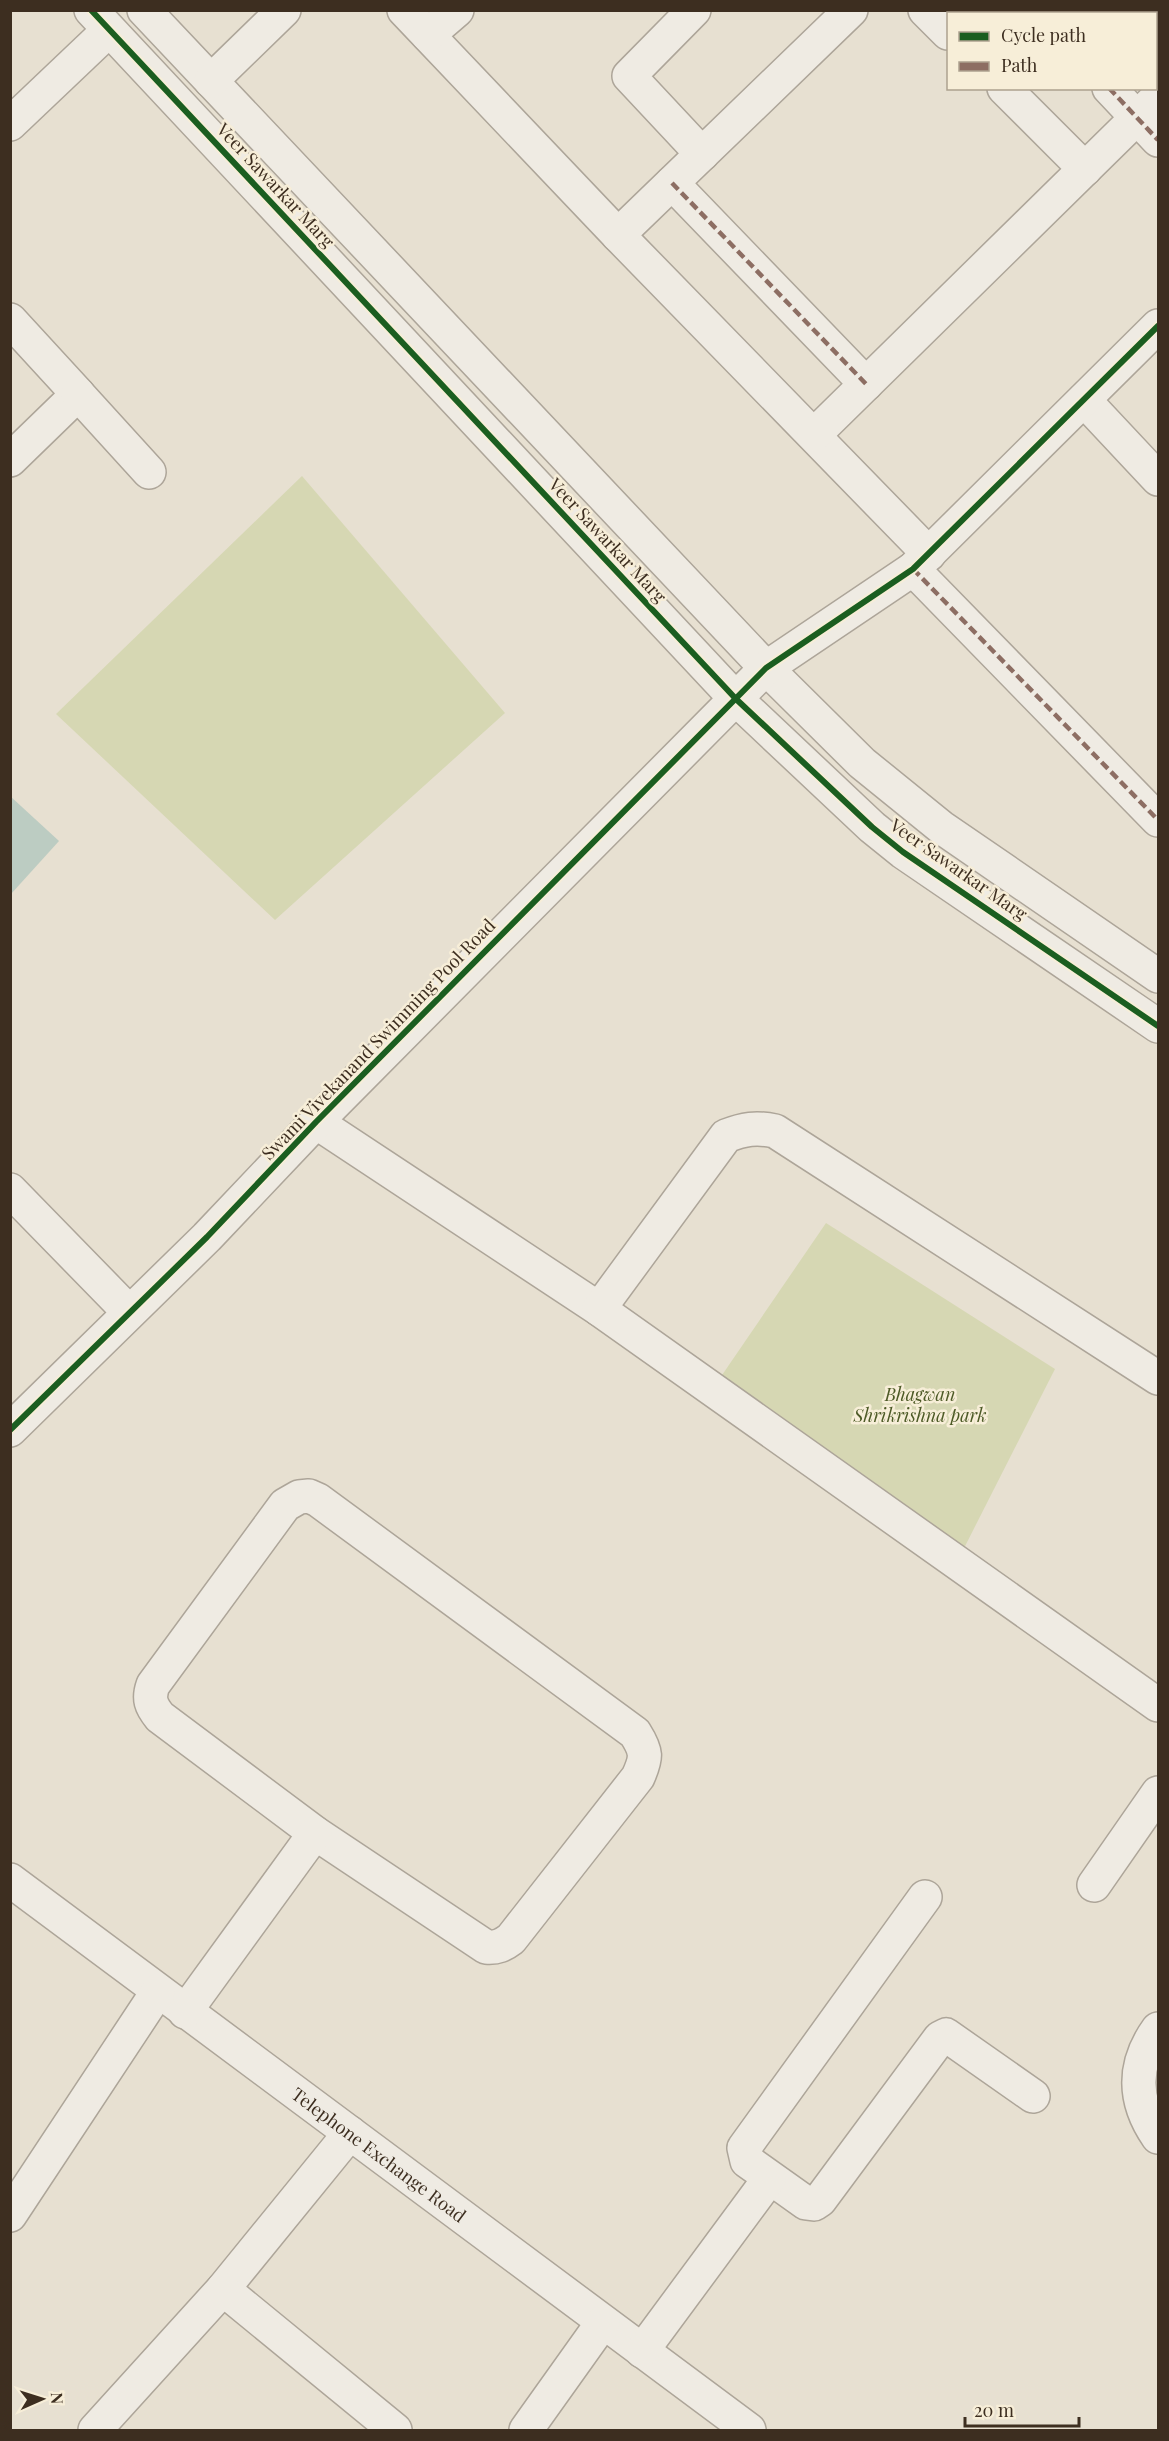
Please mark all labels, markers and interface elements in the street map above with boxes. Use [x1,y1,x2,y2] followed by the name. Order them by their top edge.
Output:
[947,12,1157,90] legend
[1001,23,1086,47] text: Cycle path
[1001,53,1038,77] text: Path
[211,117,340,253] street label: Veer Sawarkar Marg
[543,472,672,608] street label: Veer Sawarkar Marg
[885,812,1033,926] street label: Veer Sawarkar Marg
[256,913,500,1165] street label: Swami Vivekanand Swimming Pool Road
[853,1382,986,1427] park label: Bhagwan Shrikrishna park
[287,2082,472,2228] street label: Telephone Exchange Road
[12,2369,72,2429] north arrow
[965,2390,1079,2428] scale bar
[47,2392,68,2405] text: N
[974,2398,1014,2422] text: 20 m

